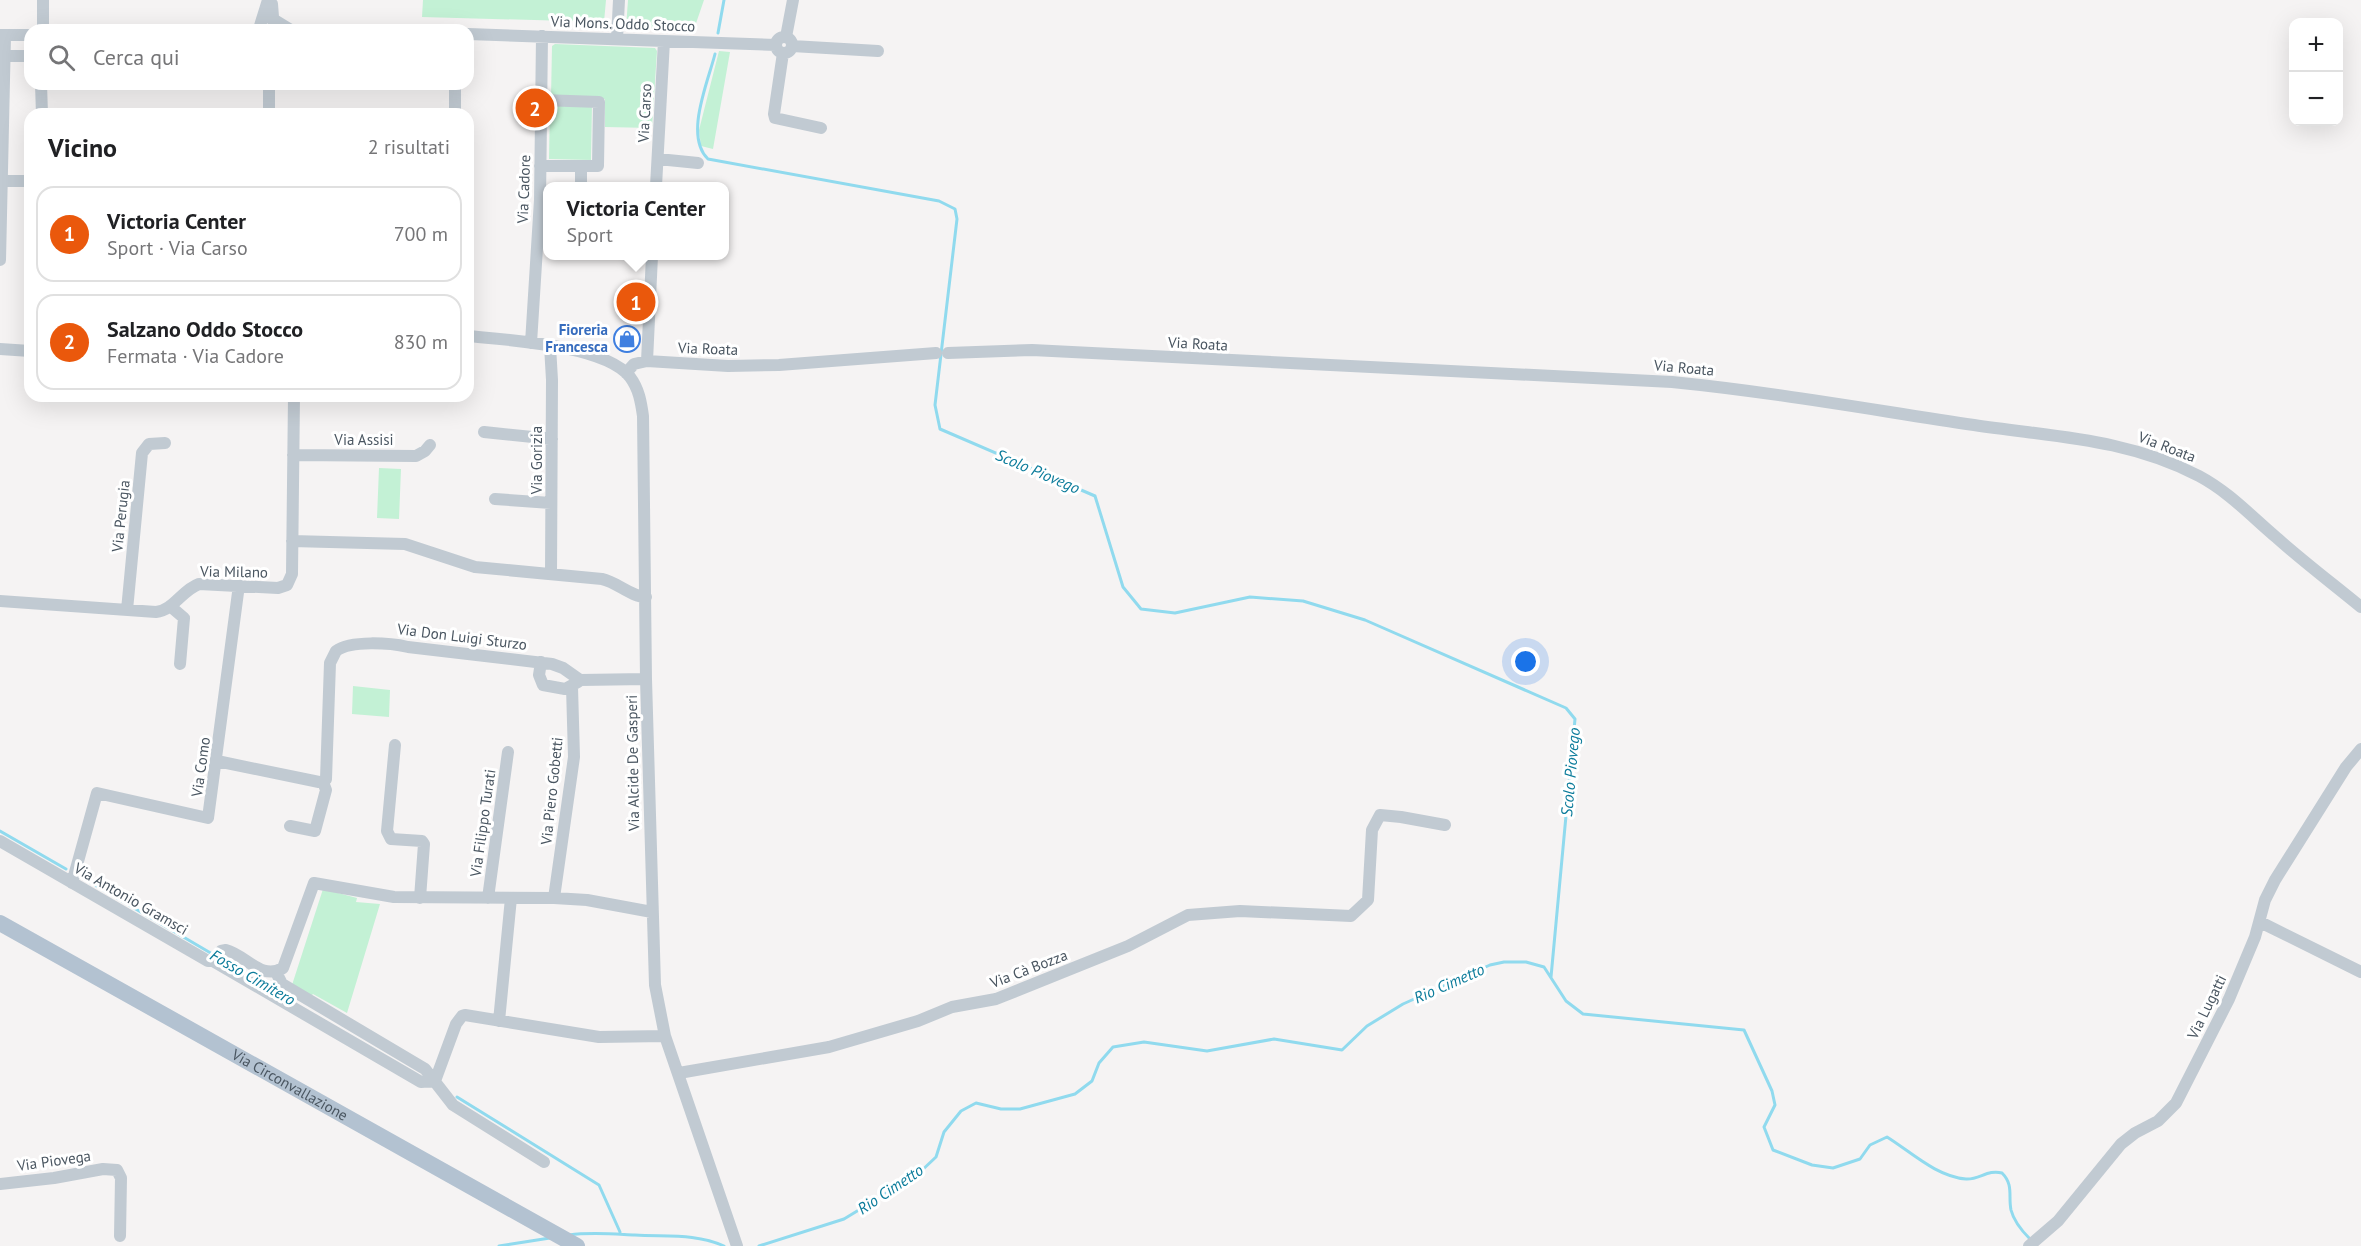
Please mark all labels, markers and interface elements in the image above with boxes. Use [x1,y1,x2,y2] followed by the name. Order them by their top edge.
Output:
[549,11,696,36] street label: Via Mons. Oddo Stocco
[2289,18,2343,126] map controls
[2289,18,2343,72] button: +
[24,24,474,90] search box
[45,41,78,74] icon: search
[93,43,180,71] text: Cerca qui
[2289,72,2343,126] button: −
[633,83,656,144] street label: Via Carso
[516,86,554,130] pin: 2
[48,131,117,164] text: Vicino
[368,134,450,160] text: 2 risultati
[513,154,534,225] street label: Via Cadore
[543,182,729,260] popup
[566,194,706,222] text: Victoria Center
[107,207,246,235] text: Victoria Center
[64,221,75,247] text: 1
[394,221,448,247] text: 700 m
[566,222,613,248] text: Sport
[107,235,248,261] text: Sport · Via Carso
[616,280,656,324] pin: 1
[107,315,303,343] text: Salzano Oddo Stocco
[545,320,608,356] place label: Fioreria Francesca
[612,324,642,354] shop icon: Fioreria Francesca
[64,329,75,355] text: 2
[394,329,448,355] text: 830 m
[1166,332,1229,355] street label: Via Roata
[677,338,738,359] street label: Via Roata
[107,343,284,369] text: Fermata · Via Cadore
[1652,355,1715,380] street label: Via Roata
[527,426,546,495] street label: Via Gorizia
[2135,427,2199,466] street label: Via Roata
[333,430,394,449] street label: Via Assisi
[993,444,1083,498] water label: Scolo Piovego
[107,479,134,554] street label: Via Perugia
[199,561,268,582] street label: Via Milano
[395,619,528,654] street label: Via Don Luigi Sturzo
[1511,647,1540,676] your location
[622,695,643,832] street label: Via Alcide De Gasperi
[1556,727,1584,817] water label: Scolo Piovego
[187,736,214,799] street label: Via Como
[536,736,567,847] street label: Via Piero Gobetti
[465,768,499,879] street label: Via Filippo Turati
[70,858,192,939] street label: Via Antonio Gramsci
[207,945,299,1009] water label: Fosso Cimitero
[986,945,1070,992] street label: Via Cà Bozza
[1411,959,1487,1007] water label: Rio Cimetto
[2182,972,2230,1043] street label: Via Lugatti
[228,1044,351,1125] street label: Via Circonvallazione
[15,1146,92,1175] street label: Via Piovega
[853,1160,927,1218] water label: Rio Cimetto

